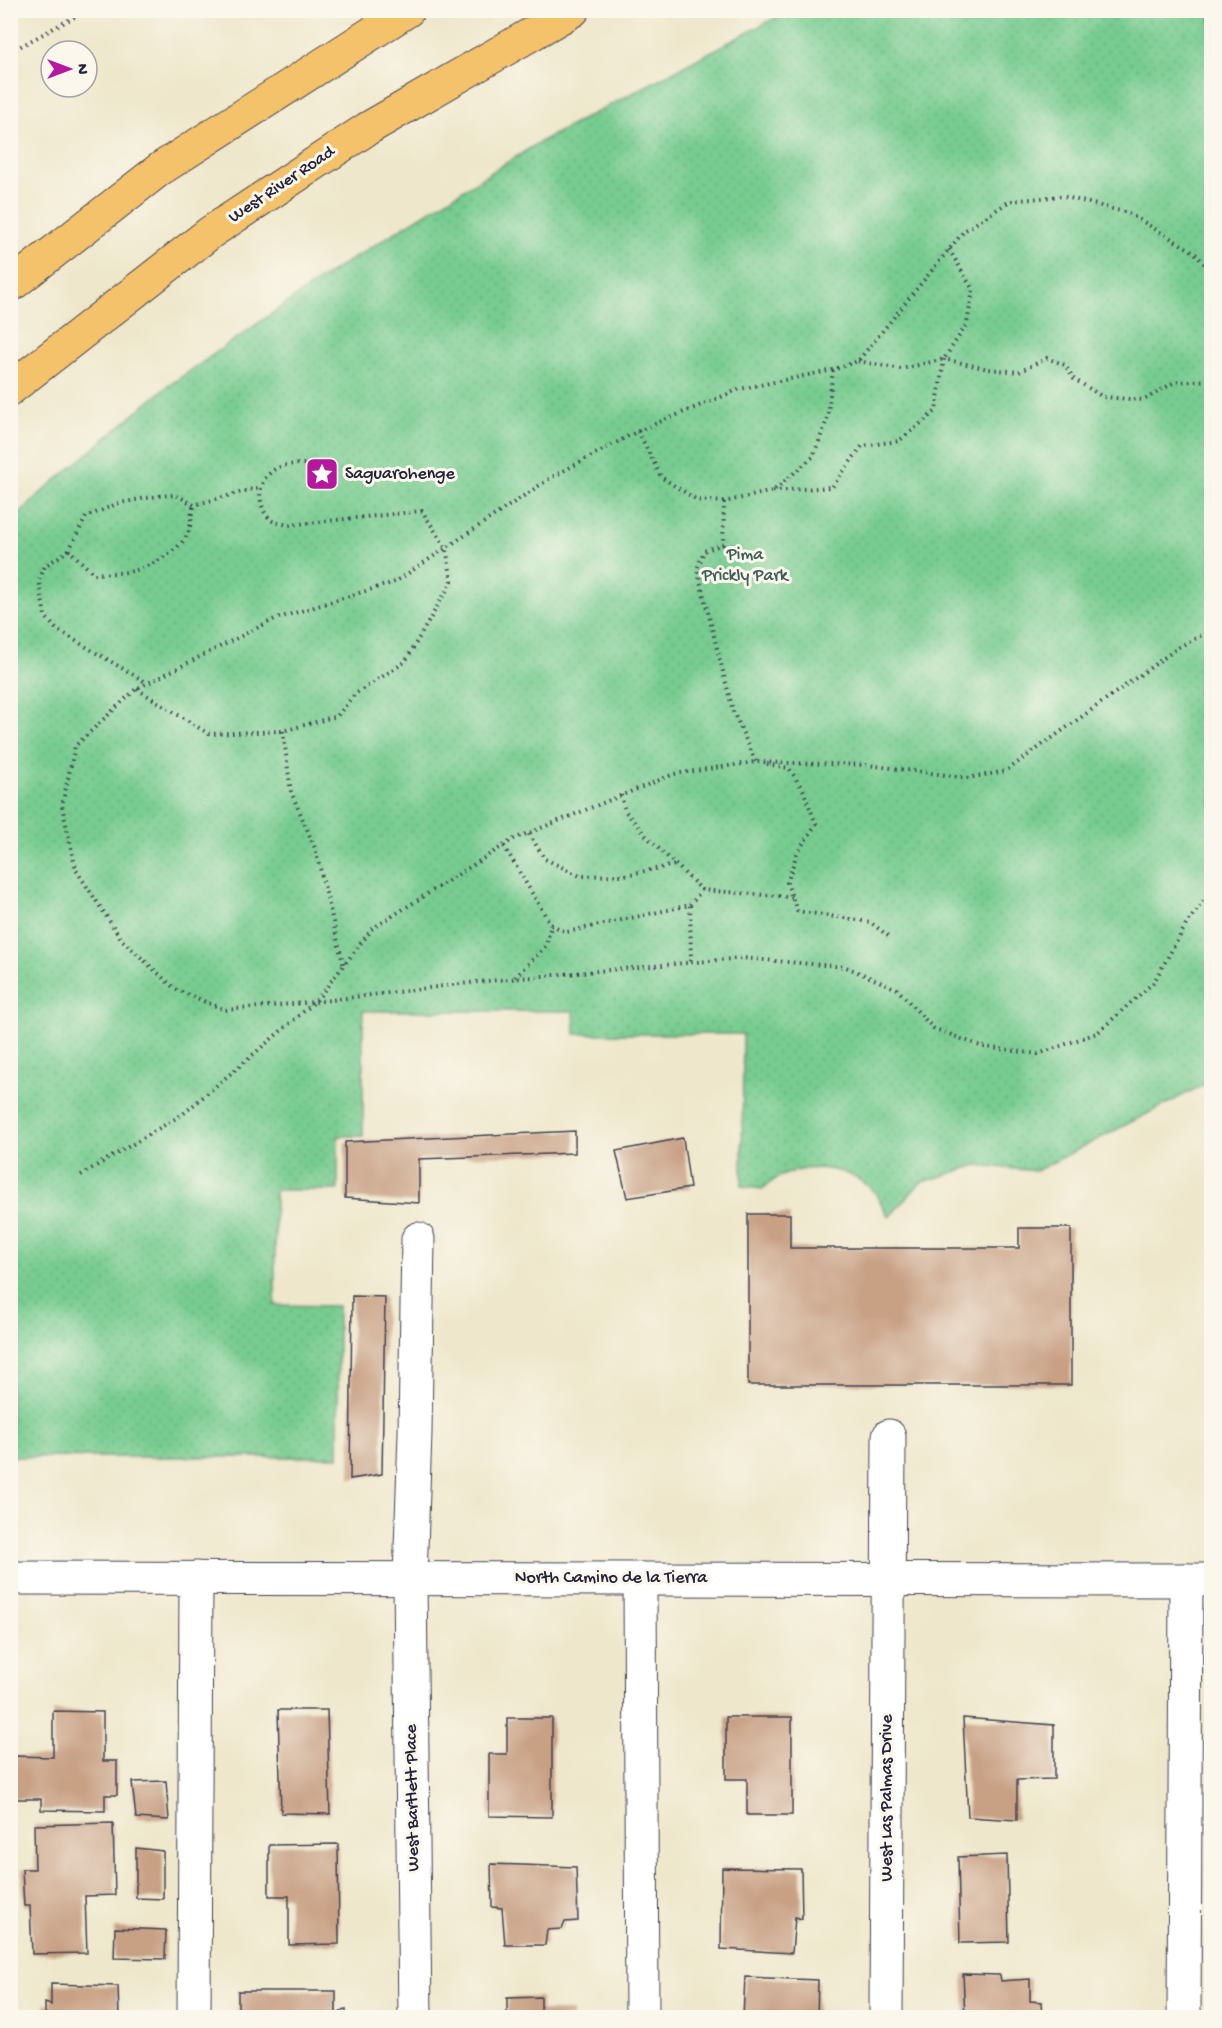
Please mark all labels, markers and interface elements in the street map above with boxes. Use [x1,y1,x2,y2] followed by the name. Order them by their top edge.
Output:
[39,39,99,99] north arrow
[71,64,90,75] text: N
[225,141,340,228] street label: West River Road
[304,456,340,492] place icon: Saguarohenge
[345,464,455,485] place label: Saguarohenge
[701,545,790,587] park label: Pima Prickly Park
[515,1568,708,1589] street label: North Camino de la Tierra
[877,1714,898,1882] street label: West Las Palmas Drive
[401,1723,425,1872] street label: West Bartlett Place

